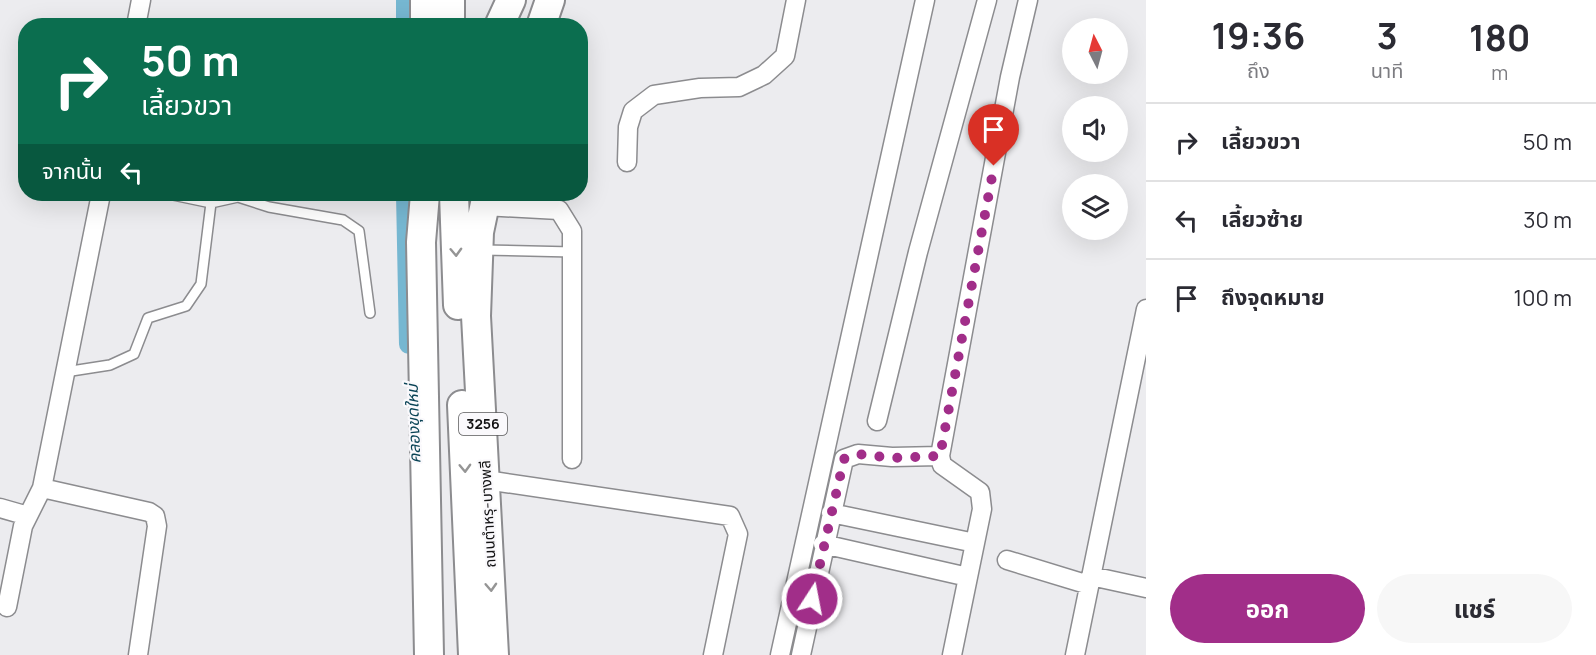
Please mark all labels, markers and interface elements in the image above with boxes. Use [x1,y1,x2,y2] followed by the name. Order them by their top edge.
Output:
[1212,11,1305,60] text: 19:36
[1377,11,1398,60] text: 3
[1469,13,1530,62] text: 180
[1062,18,1128,84] north arrow
[1062,18,1128,240] map controls
[141,31,239,89] text: 50 m
[42,42,120,120] icon: right
[1247,57,1270,84] text: ถึง
[1371,57,1403,84] text: นาที
[1491,59,1508,86] text: m
[141,86,232,123] text: เลี้ยวขวา
[1062,96,1128,162] button: sound
[968,104,1019,166] pin
[977,113,1010,146] icon: arrive
[1170,126,1203,159] icon: right
[1221,126,1301,156] text: เลี้ยวขวา
[1523,127,1572,157] text: 50 m
[42,156,103,186] text: จากนั้น
[115,156,148,189] icon: left
[1062,174,1128,240] button: layers
[1170,204,1203,237] icon: left
[1221,204,1303,234] text: เลี้ยวซ้าย
[1523,205,1572,235] text: 30 m
[450,247,463,256] one-way arrow
[1170,282,1203,315] icon: arrive
[1221,282,1325,312] text: ถึงจุดหมาย
[1514,283,1572,313] text: 100 m
[401,382,425,464] water label: คลองขุดใหม่
[459,413,507,435] road number: 3256
[474,460,501,568] street label: ถนนตำหรุ-บางพลี
[459,463,471,472] one-way arrow
[780,567,844,631] position arrow
[1170,574,1365,643] button: ออก
[1377,574,1572,643] button: แชร์
[485,582,498,591] one-way arrow

